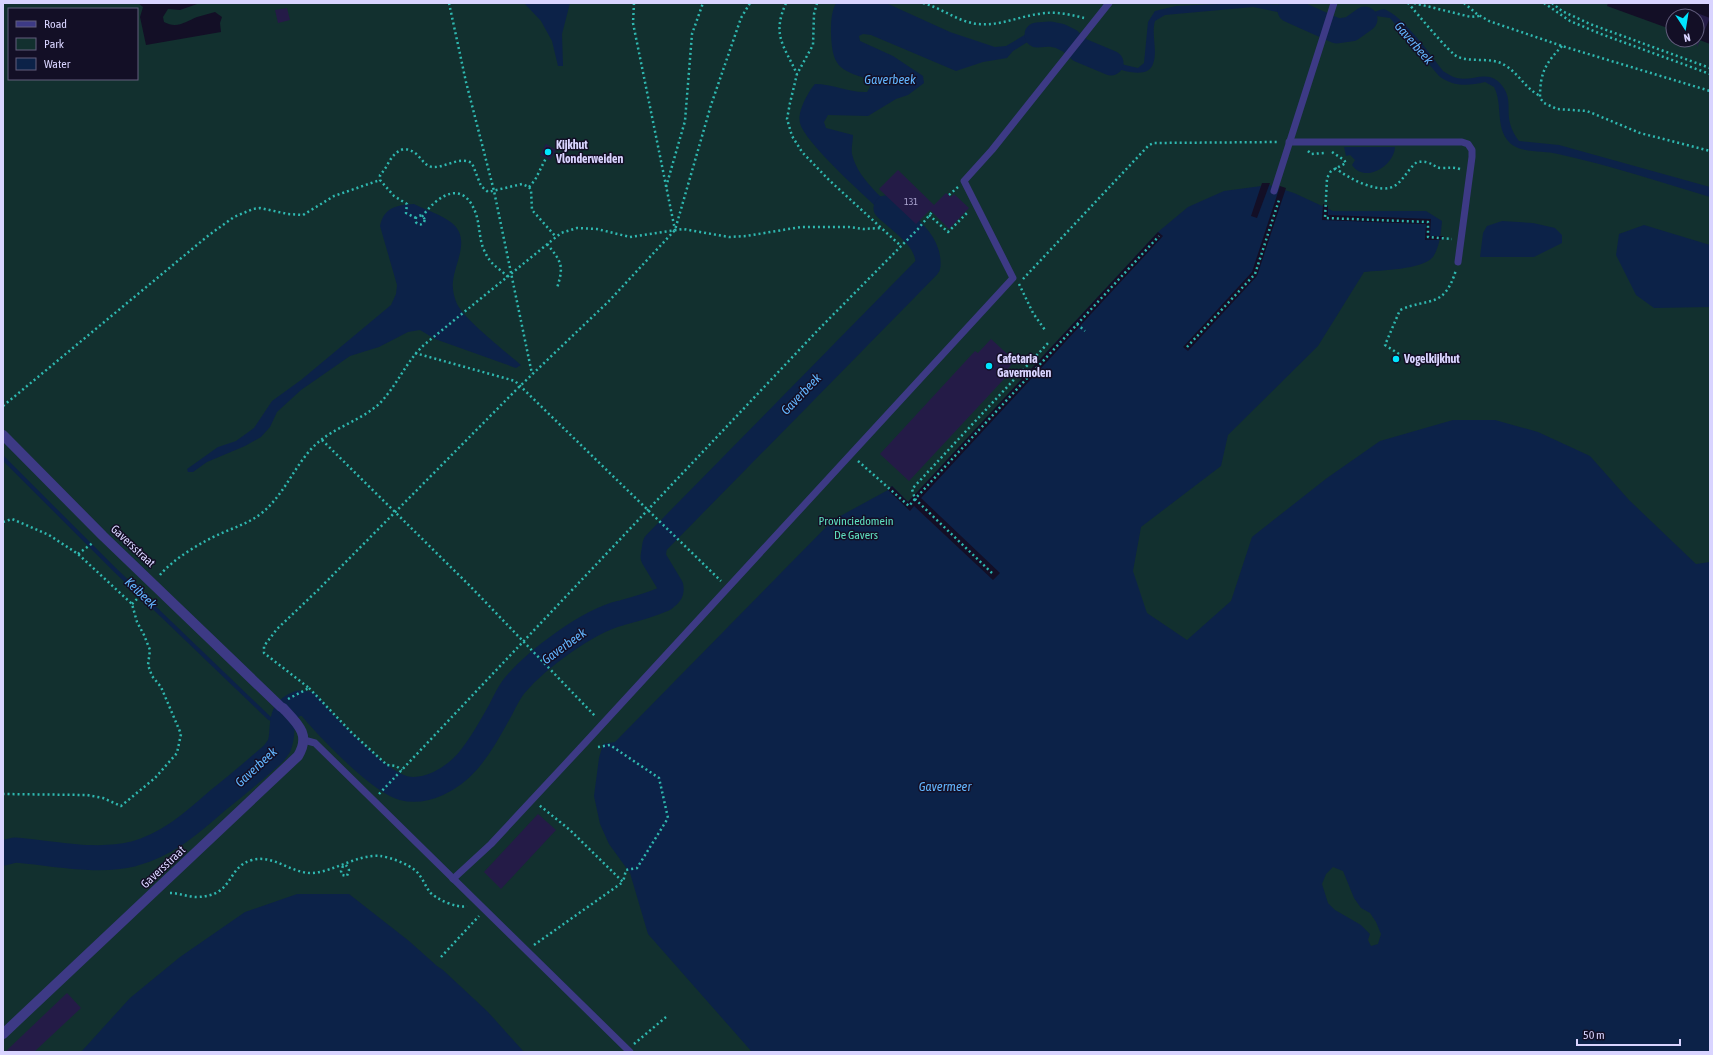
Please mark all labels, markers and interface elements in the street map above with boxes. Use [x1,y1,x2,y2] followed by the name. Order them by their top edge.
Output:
[8,8,138,80] legend
[1665,8,1705,48] north arrow
[44,17,67,31] text: Road
[1392,19,1437,67] water label: Gaverbeek
[1683,31,1692,44] text: N
[44,37,65,51] text: Park
[44,57,71,71] text: Water
[864,72,916,87] water label: Gaverbeek
[555,138,623,166] place label: Kijkhut Vlonderweiden
[543,147,553,157] marker: Kijkhut Vlonderweiden
[904,196,918,207] house number: 131
[997,352,1052,380] place label: Cafetaria Gavermolen
[1403,352,1460,366] place label: Vogelkijkhut
[1391,354,1401,364] marker: Vogelkijkhut
[984,361,994,371] marker: Cafetaria Gavermolen
[778,370,824,418] water label: Gaverbeek
[818,514,894,542] park label: Provinciedomein De Gavers
[108,522,158,570] street label: Gaversstraat
[122,574,160,612] water label: Keibeek
[539,625,589,667] water label: Gaverbeek
[232,744,280,790] water label: Gaverbeek
[919,779,972,794] water label: Gavermeer
[138,843,188,891] street label: Gaversstraat
[1577,1021,1680,1047] scale bar
[1583,1028,1605,1042] text: 50 m

